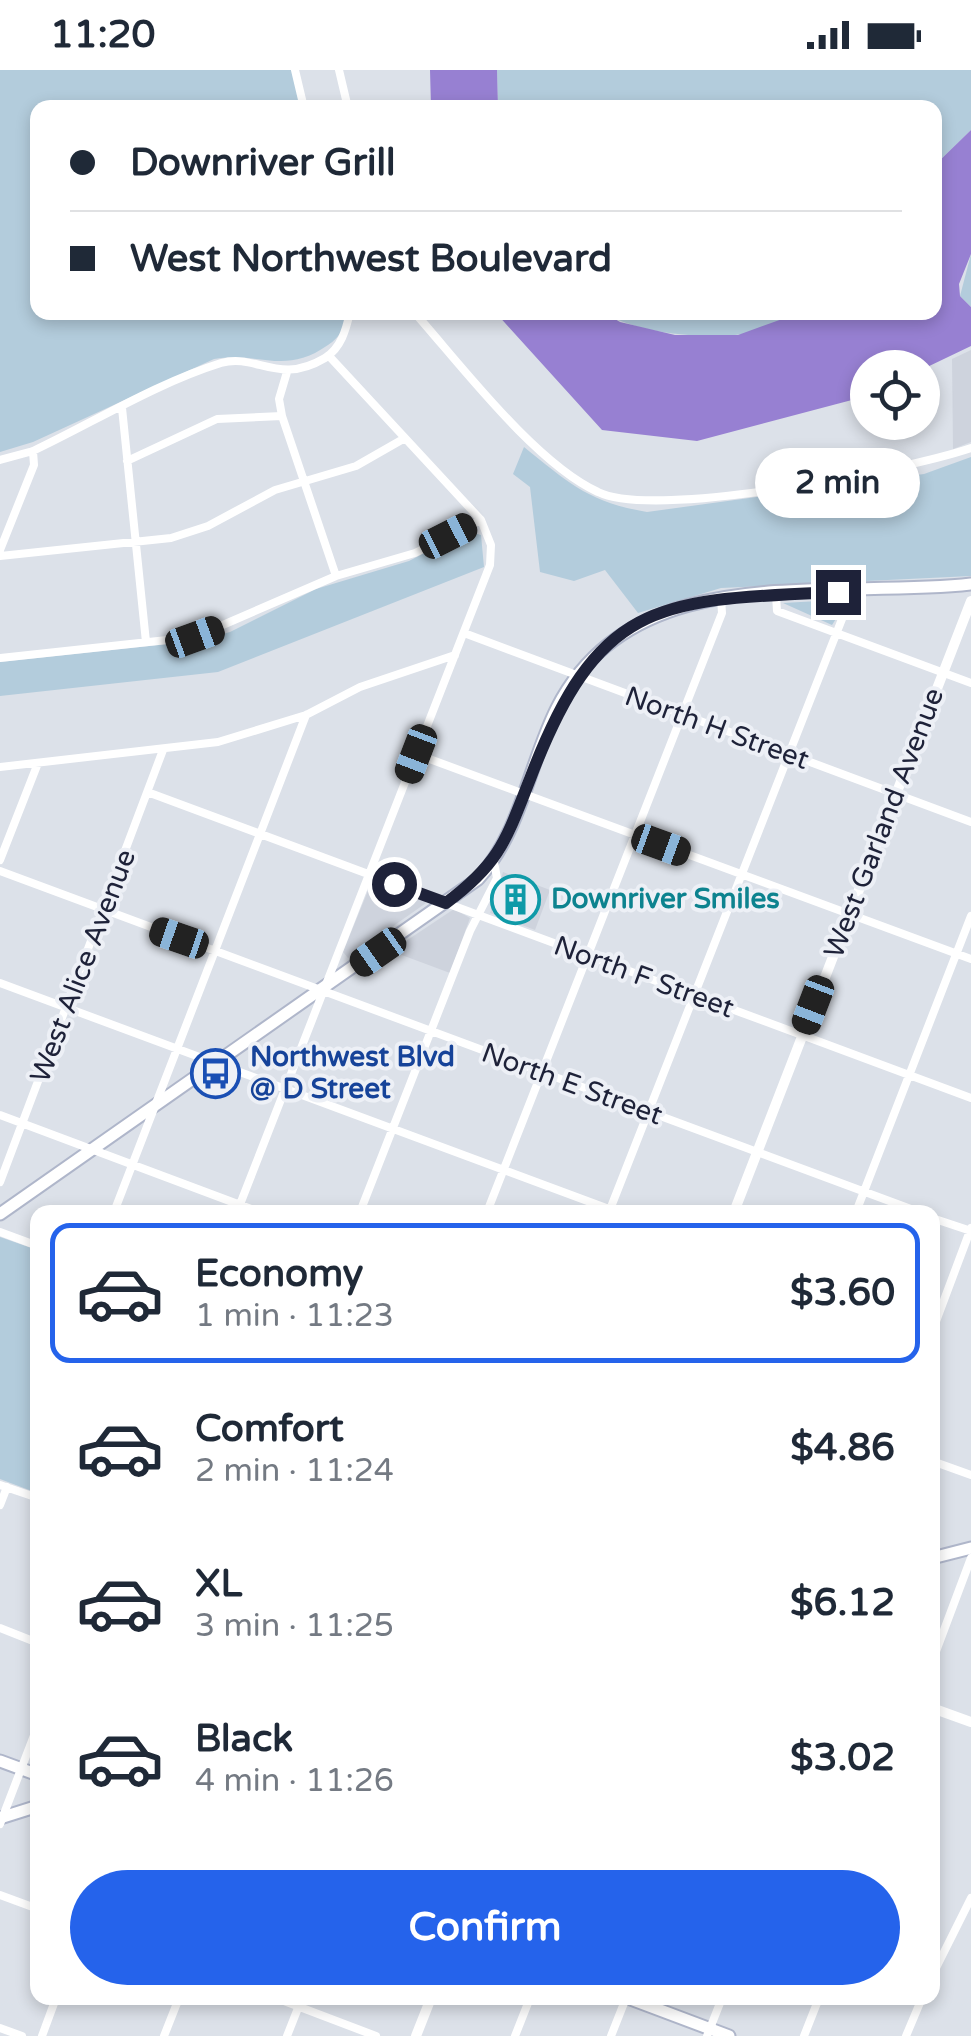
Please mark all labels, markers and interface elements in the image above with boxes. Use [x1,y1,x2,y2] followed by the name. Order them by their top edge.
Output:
[50,12,155,58] text: 11:20
[130,140,395,186] text: Downriver Grill
[130,236,612,282] text: West Northwest Boulevard
[850,350,940,440] map controls
[850,350,940,440] button: locate
[756,447,920,517] callout: 2 min
[795,464,880,502] text: 2 min
[414,509,482,563] car
[816,570,861,615] route end
[162,613,228,661] car
[620,679,814,777] street label: North H Street
[817,683,951,963] street label: West Garland Avenue
[391,721,441,787] car
[628,821,694,869] car
[23,845,143,1087] street label: West Alice Avenue
[372,862,417,907] route start
[490,873,542,925] building icon: Downriver Smiles
[551,882,780,916] place label: Downriver Smiles
[146,914,212,962] car
[345,923,411,981] car
[549,929,739,1025] street label: North F Street
[788,972,838,1038] car
[477,1036,667,1133] street label: North E Street
[250,1040,455,1106] place label: Northwest Blvd @ D Street
[189,1047,241,1099] bus stop icon: Northwest Blvd @ D Street
[75,1248,165,1338] icon: car
[195,1251,363,1297] text: Economy
[790,1270,895,1316] text: $3.60
[195,1297,394,1335] text: 1 min · 11:23
[75,1403,165,1493] icon: car
[195,1406,344,1452] text: Comfort
[790,1425,895,1471] text: $4.86
[195,1452,394,1490] text: 2 min · 11:24
[75,1558,165,1648] icon: car
[195,1561,242,1607] text: XL
[790,1580,895,1626] text: $6.12
[195,1607,394,1645] text: 3 min · 11:25
[75,1713,165,1803] icon: car
[195,1716,293,1762] text: Black
[790,1735,895,1781] text: $3.02
[195,1762,394,1800] text: 4 min · 11:26
[70,1870,900,1985] button: Confirm

